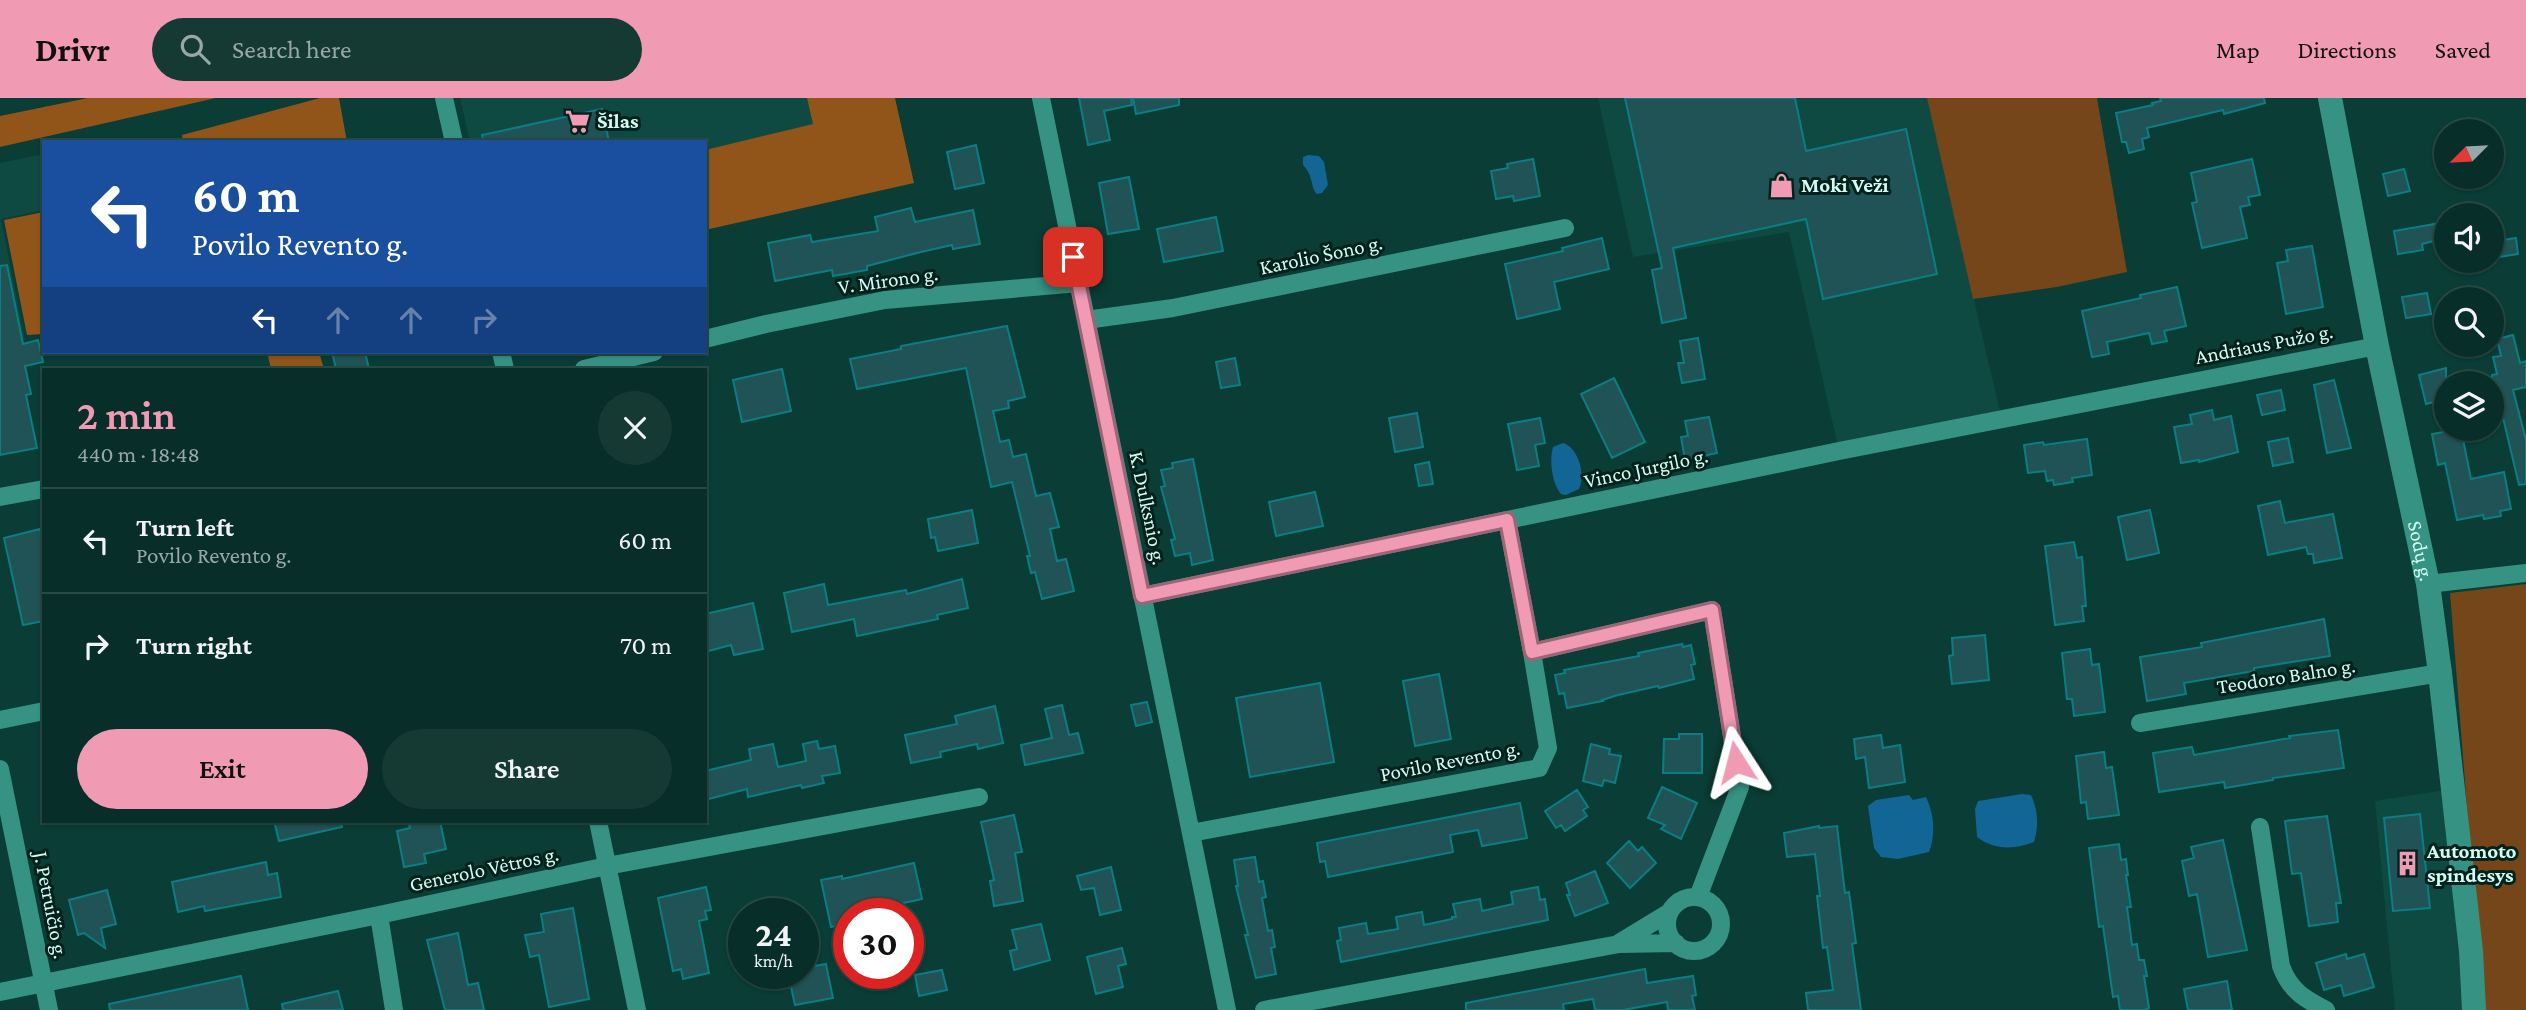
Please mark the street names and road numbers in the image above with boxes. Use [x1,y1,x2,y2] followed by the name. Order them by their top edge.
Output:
[1257,230,1385,280] street label: Karolio Šono g.
[836,261,940,299] street label: V. Mirono g.
[2193,319,2335,369] street label: Andriaus Pužo g.
[1582,443,1710,493] street label: Vinco Jurgilo g.
[1124,449,1172,567] street label: K. Dulksnio g.
[2403,519,2439,583] street label: Sodų g.
[2215,653,2357,699] street label: Teodoro Balno g.
[1378,736,1522,786] street label: Povilo Revento g.
[407,841,561,897] street label: Generolo Vėtros g.
[28,847,73,961] street label: J. Petruičio g.

